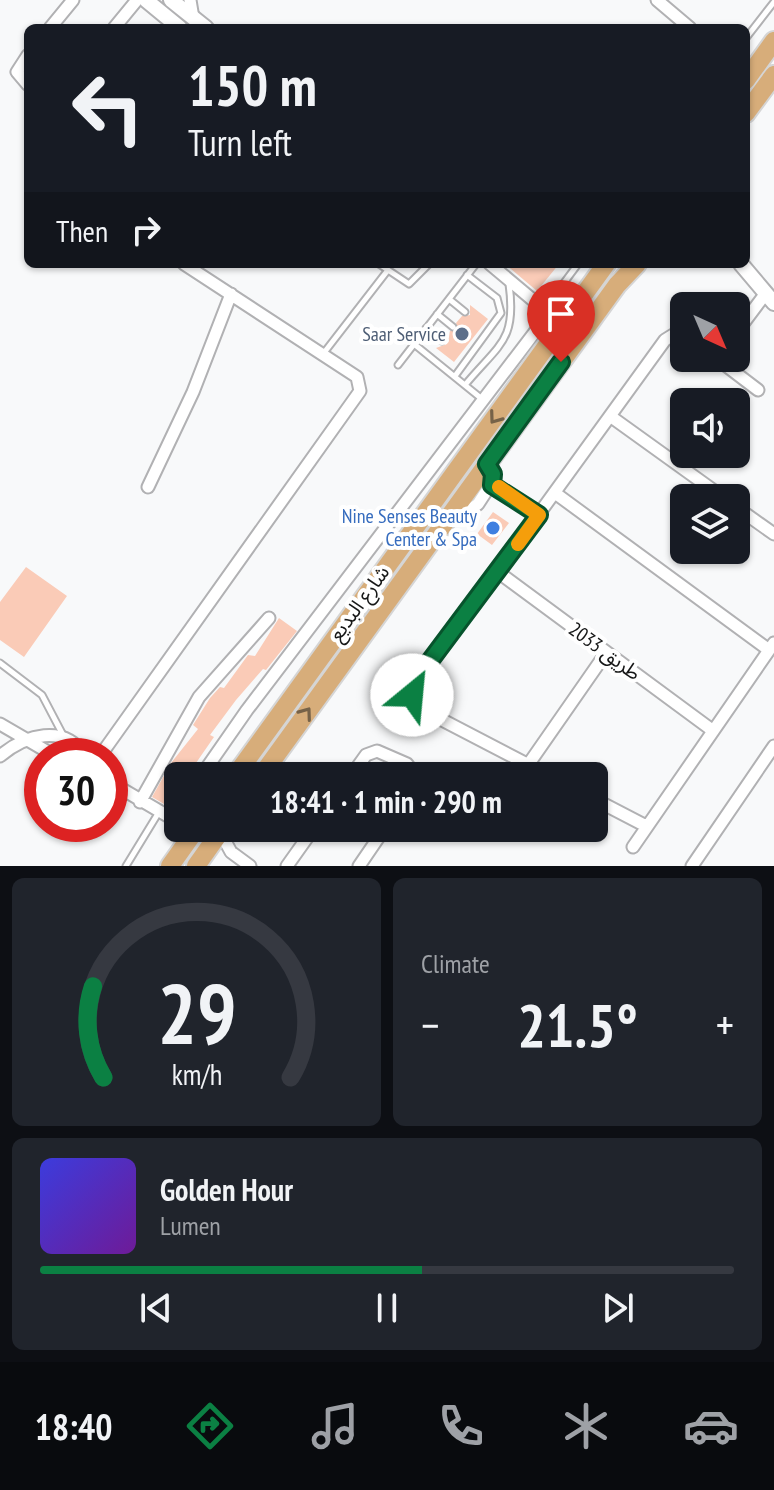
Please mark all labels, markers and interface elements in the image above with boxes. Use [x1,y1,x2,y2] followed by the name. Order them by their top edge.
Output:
[188,49,317,121] text: 150 m
[56,56,160,160] icon: left
[188,119,292,166] text: Turn left
[124,208,168,252] icon: right
[56,211,108,250] text: Then
[527,280,595,362] pin
[539,292,583,336] icon: arrive
[670,292,750,372] north arrow
[670,292,750,564] map controls
[362,321,446,347] place label: Saar Service
[453,325,471,343] marker: Saar Service
[670,388,750,468] button: sound
[490,410,505,424] one-way arrow
[670,484,750,564] button: layers
[342,503,477,552] place label: Nine Senses Beauty Center & Spa
[484,519,502,537] marker: Nine Senses Beauty Center & Spa
[323,560,397,647] street label: شارع البديع
[564,616,646,686] street label: طريق 2033
[370,653,454,737] position arrow
[297,707,311,722] one-way arrow
[24,738,128,842] speed limit sign: 30
[270,782,502,821] text: 18:41 · 1 min · 290 m
[421,947,490,980] text: Climate
[157,959,236,1067] text: 29
[517,986,638,1064] text: 21.5°
[421,996,439,1053] text: −
[716,996,734,1053] text: +
[171,1056,222,1093] text: km/h
[160,1170,293,1209] text: Golden Hour
[160,1209,221,1242] text: Lumen
[134,1286,178,1330] icon: previous
[365,1286,409,1330] icon: pause
[596,1286,640,1330] icon: next
[182,1398,238,1454] icon: directions
[307,1398,363,1454] icon: music
[433,1398,489,1454] icon: phone
[558,1398,614,1454] icon: climate
[683,1398,739,1454] icon: car
[35,1403,113,1450] text: 18:40

